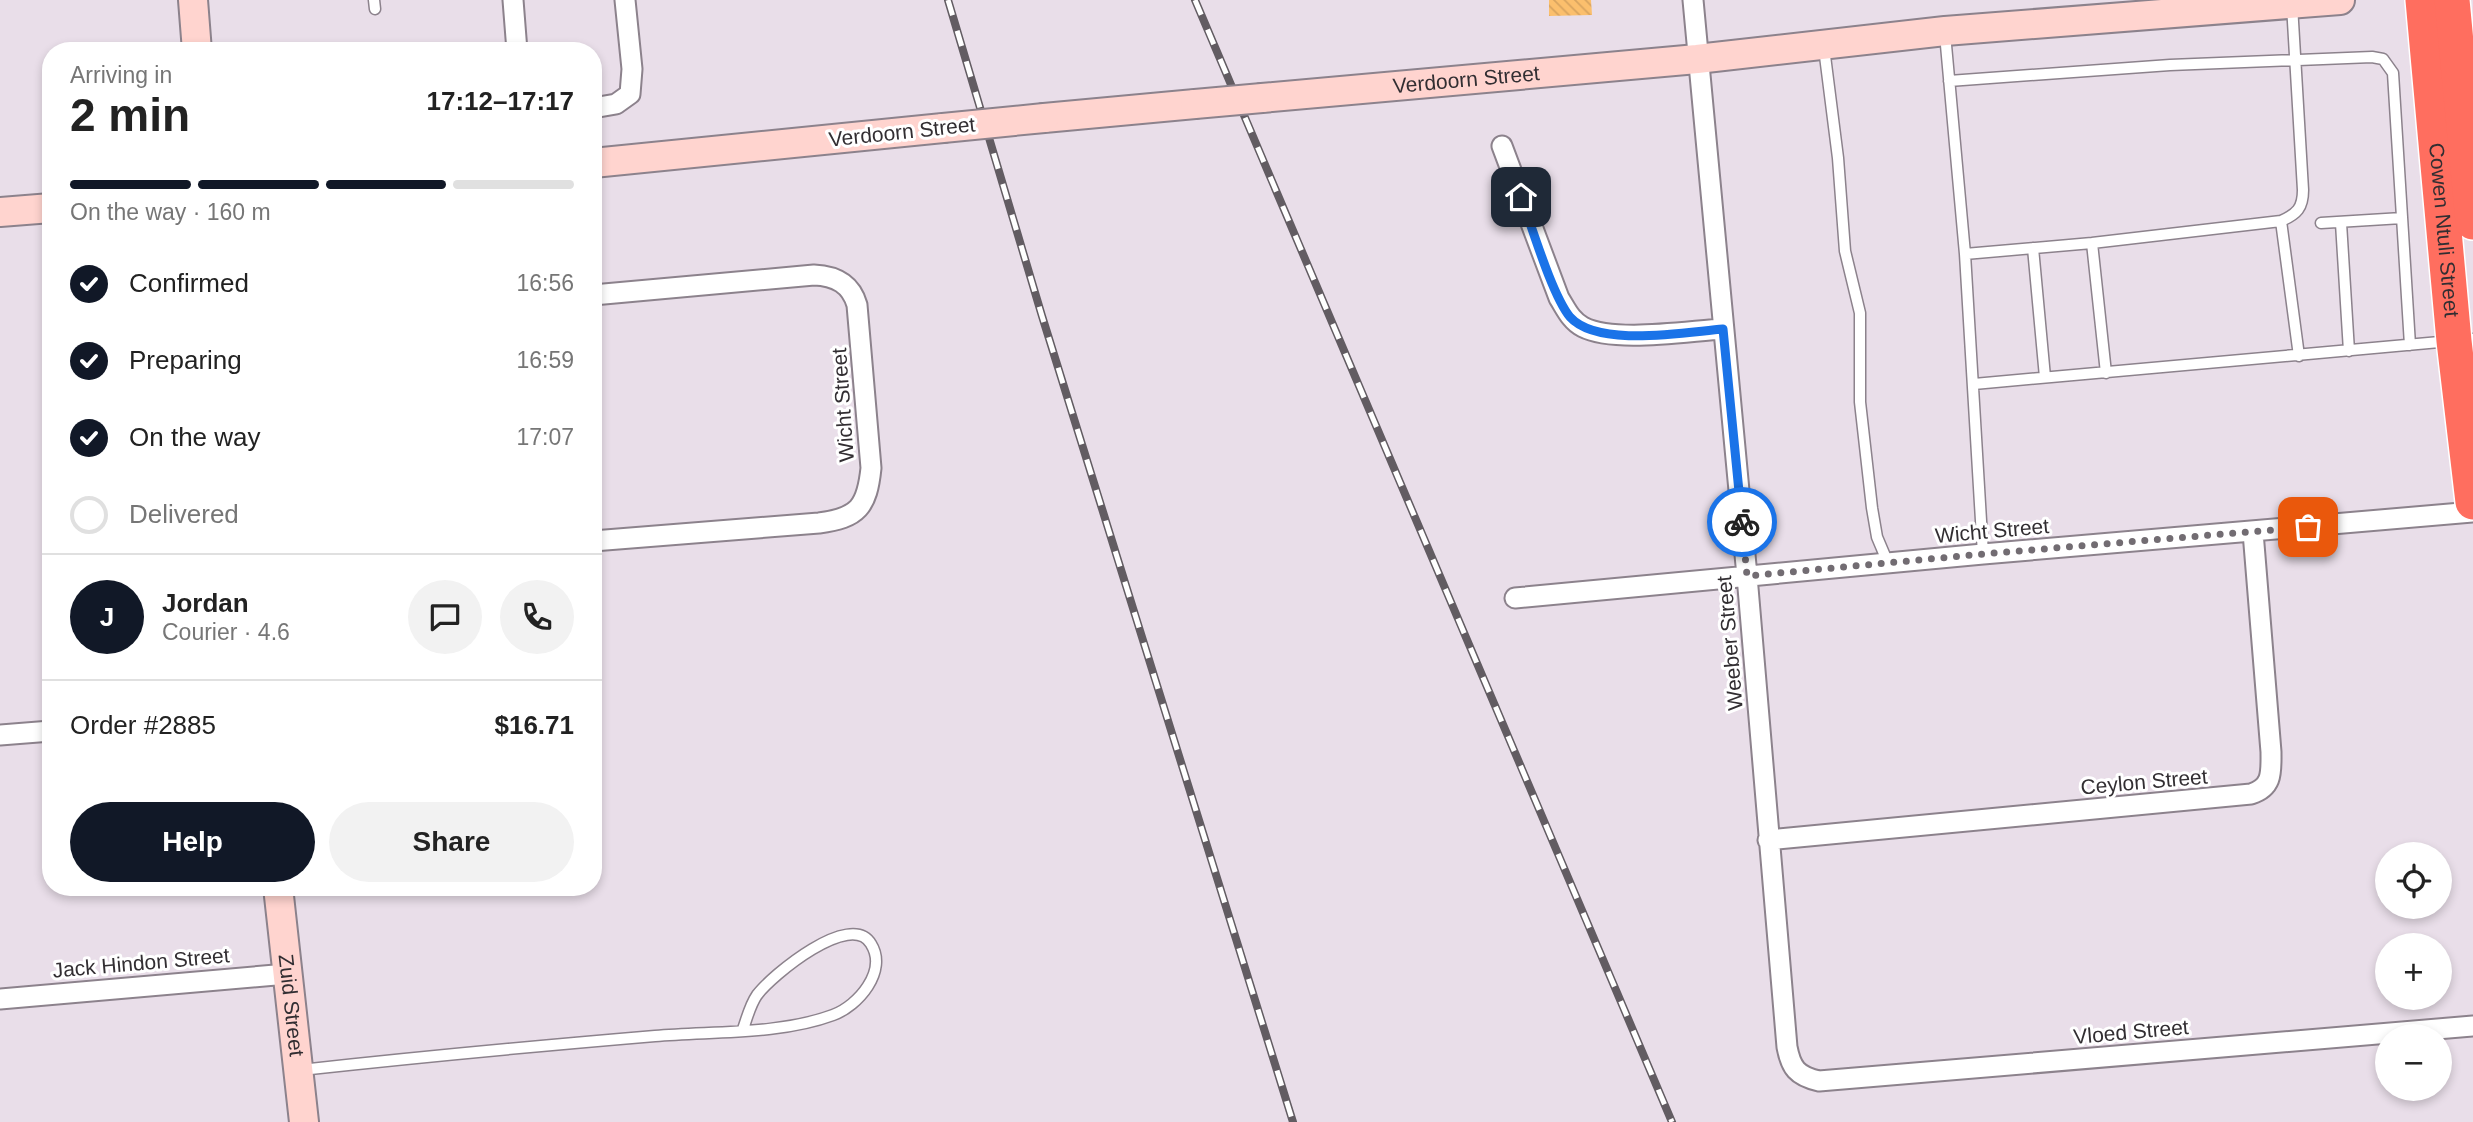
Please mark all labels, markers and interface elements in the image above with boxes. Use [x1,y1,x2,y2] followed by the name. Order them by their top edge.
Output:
[1392,61,1541,97] street label: Verdoorn Street
[70,62,172,88] text: Arriving in
[427,86,574,116] text: 17:12–17:17
[70,89,190,141] text: 2 min
[828,112,976,151] street label: Verdoorn Street
[2425,142,2464,318] street label: Cowen Ntuli Street
[1491,167,1551,227] pin
[1502,178,1540,216] icon: home
[70,199,271,225] text: On the way · 160 m
[70,265,108,303] icon: check
[129,268,249,298] text: Confirmed
[516,270,574,296] text: 16:56
[70,342,108,380] icon: check
[129,345,242,375] text: Preparing
[516,347,574,373] text: 16:59
[827,347,858,463] street label: Wicht Street
[70,419,108,457] icon: check
[129,422,261,452] text: On the way
[516,424,574,450] text: 17:07
[1707,487,1777,557] courier
[2278,497,2338,557] pin
[129,499,239,529] text: Delivered
[1723,503,1761,541] icon: bike
[2289,508,2327,546] icon: bag
[1934,514,2050,547] street label: Wicht Street
[1712,575,1747,711] street label: Weeber Street
[408,580,482,654] button: chat
[500,580,574,654] button: phone
[162,588,249,618] text: Jordan
[100,602,114,632] text: J
[162,619,290,645] text: Courier · 4.6
[70,710,216,740] text: Order #2885
[494,710,574,740] text: $16.71
[2080,764,2208,799] street label: Ceylon Street
[70,802,315,882] button: Help
[329,802,574,882] button: Share
[2375,842,2452,1101] map controls
[2375,842,2452,919] button: locate
[2375,933,2452,1010] button: +
[52,943,230,982] street label: Jack Hindon Street
[275,953,309,1058] street label: Zuid Street
[2072,1015,2190,1048] street label: Vloed Street
[2375,1024,2452,1101] button: −

